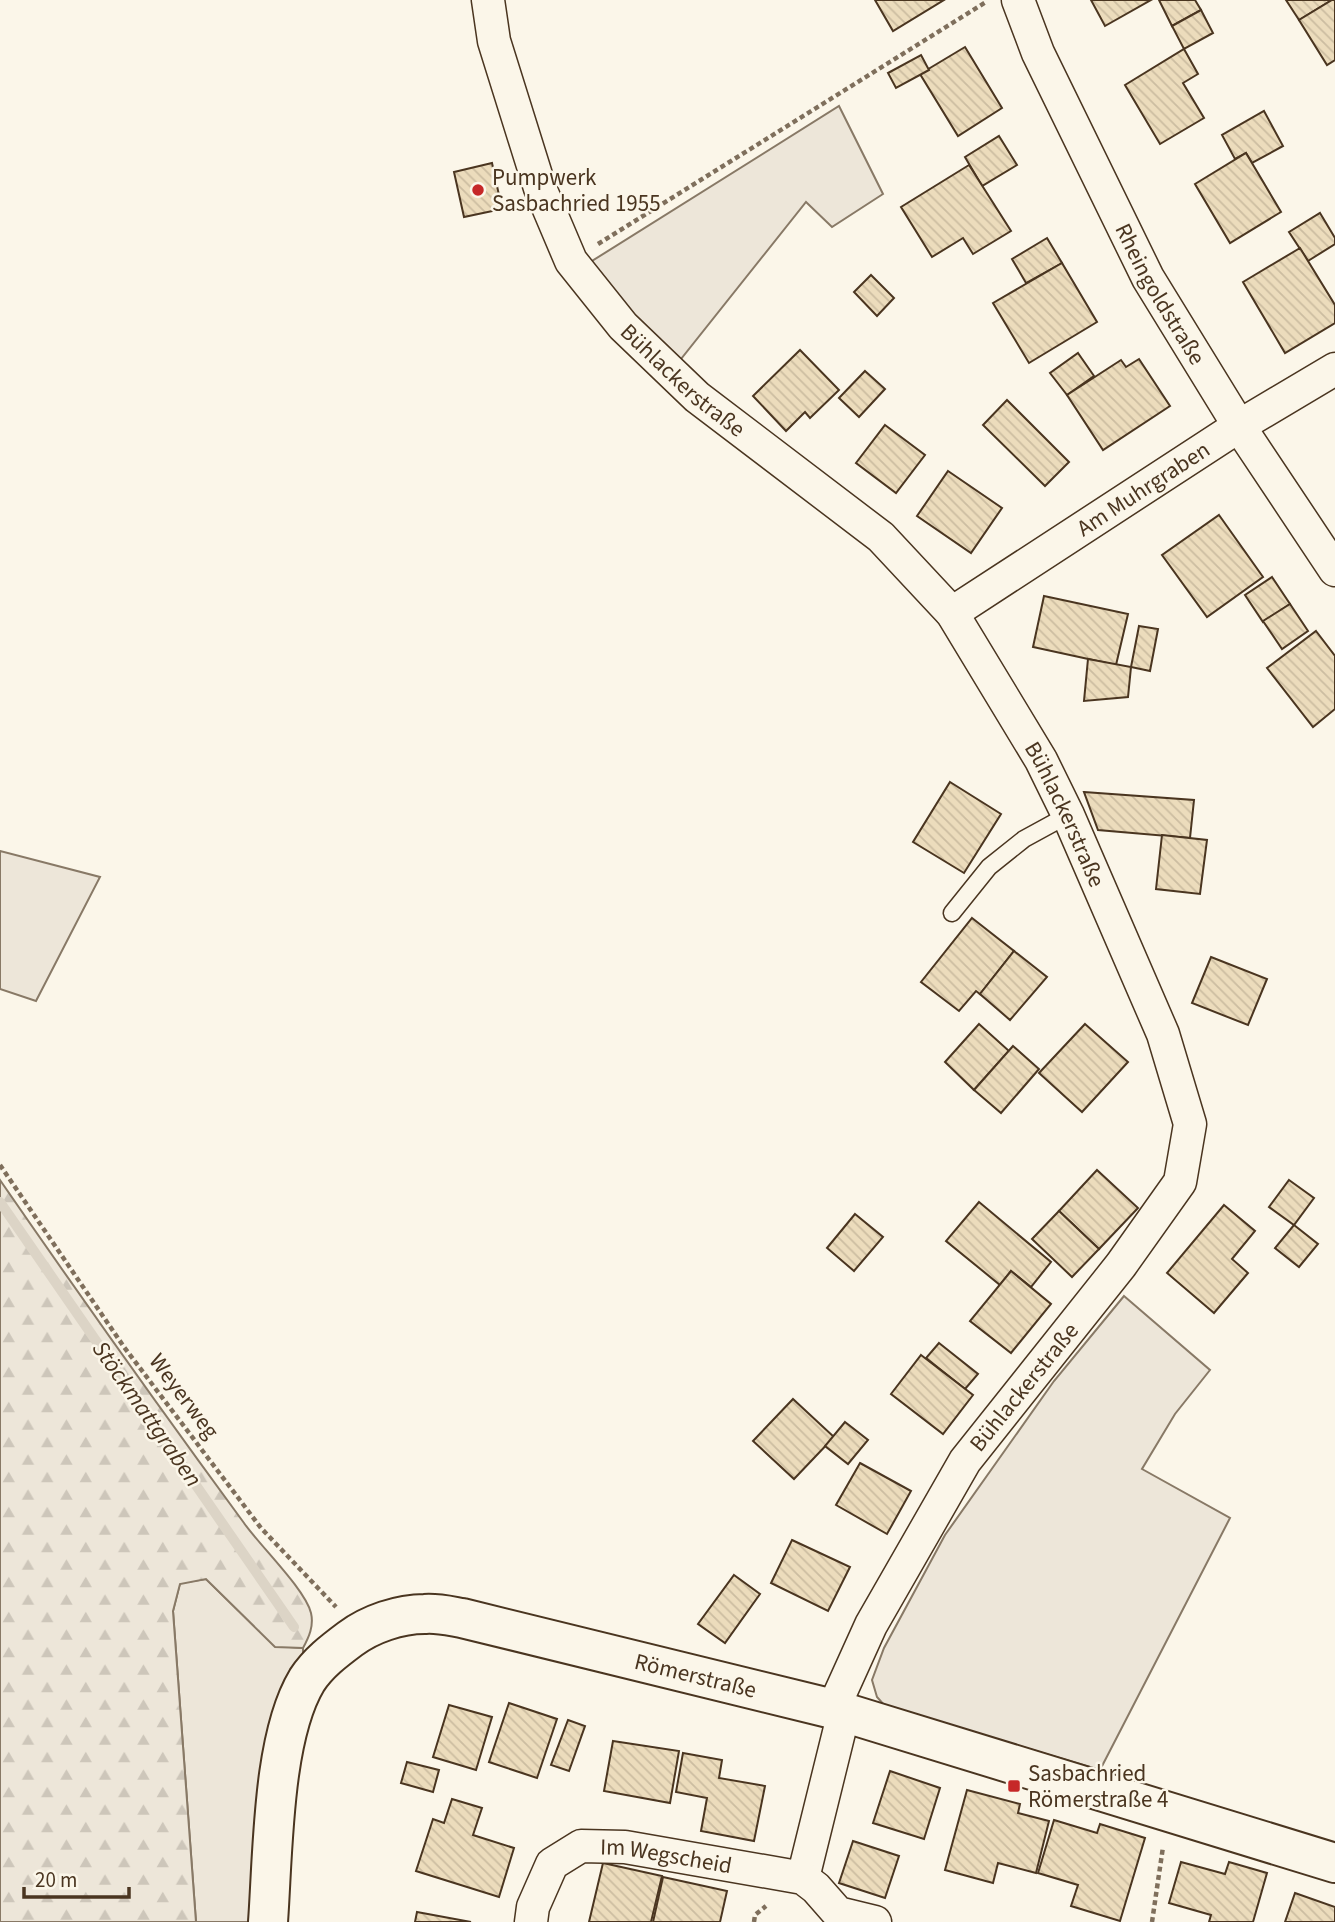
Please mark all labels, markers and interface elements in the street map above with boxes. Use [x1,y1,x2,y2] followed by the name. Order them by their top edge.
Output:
[492,161,661,220] place label: Pumpwerk Sasbachried 1955
[470,182,486,198] marker: Pumpwerk Sasbachried 1955
[1107,217,1214,371] street label: Rheingoldstraße
[613,316,753,445] street label: Bühlackerstraße
[1070,433,1216,544] street label: Am Muhrgraben
[1017,735,1114,892] street label: Bühlackerstraße
[962,1315,1086,1459] street label: Bühlackerstraße
[83,1334,211,1494] water label: Stöckmattgraben
[141,1346,227,1446] street label: Weyerweg
[631,1644,760,1706] street label: Römerstraße
[1028,1757,1168,1816] place label: Sasbachried Römerstraße 4
[1006,1778,1022,1794] marker: Sasbachried Römerstraße 4
[600,1830,735,1882] street label: Im Wegscheid
[24,1856,130,1900] scale bar
[35,1865,77,1895] text: 20 m

